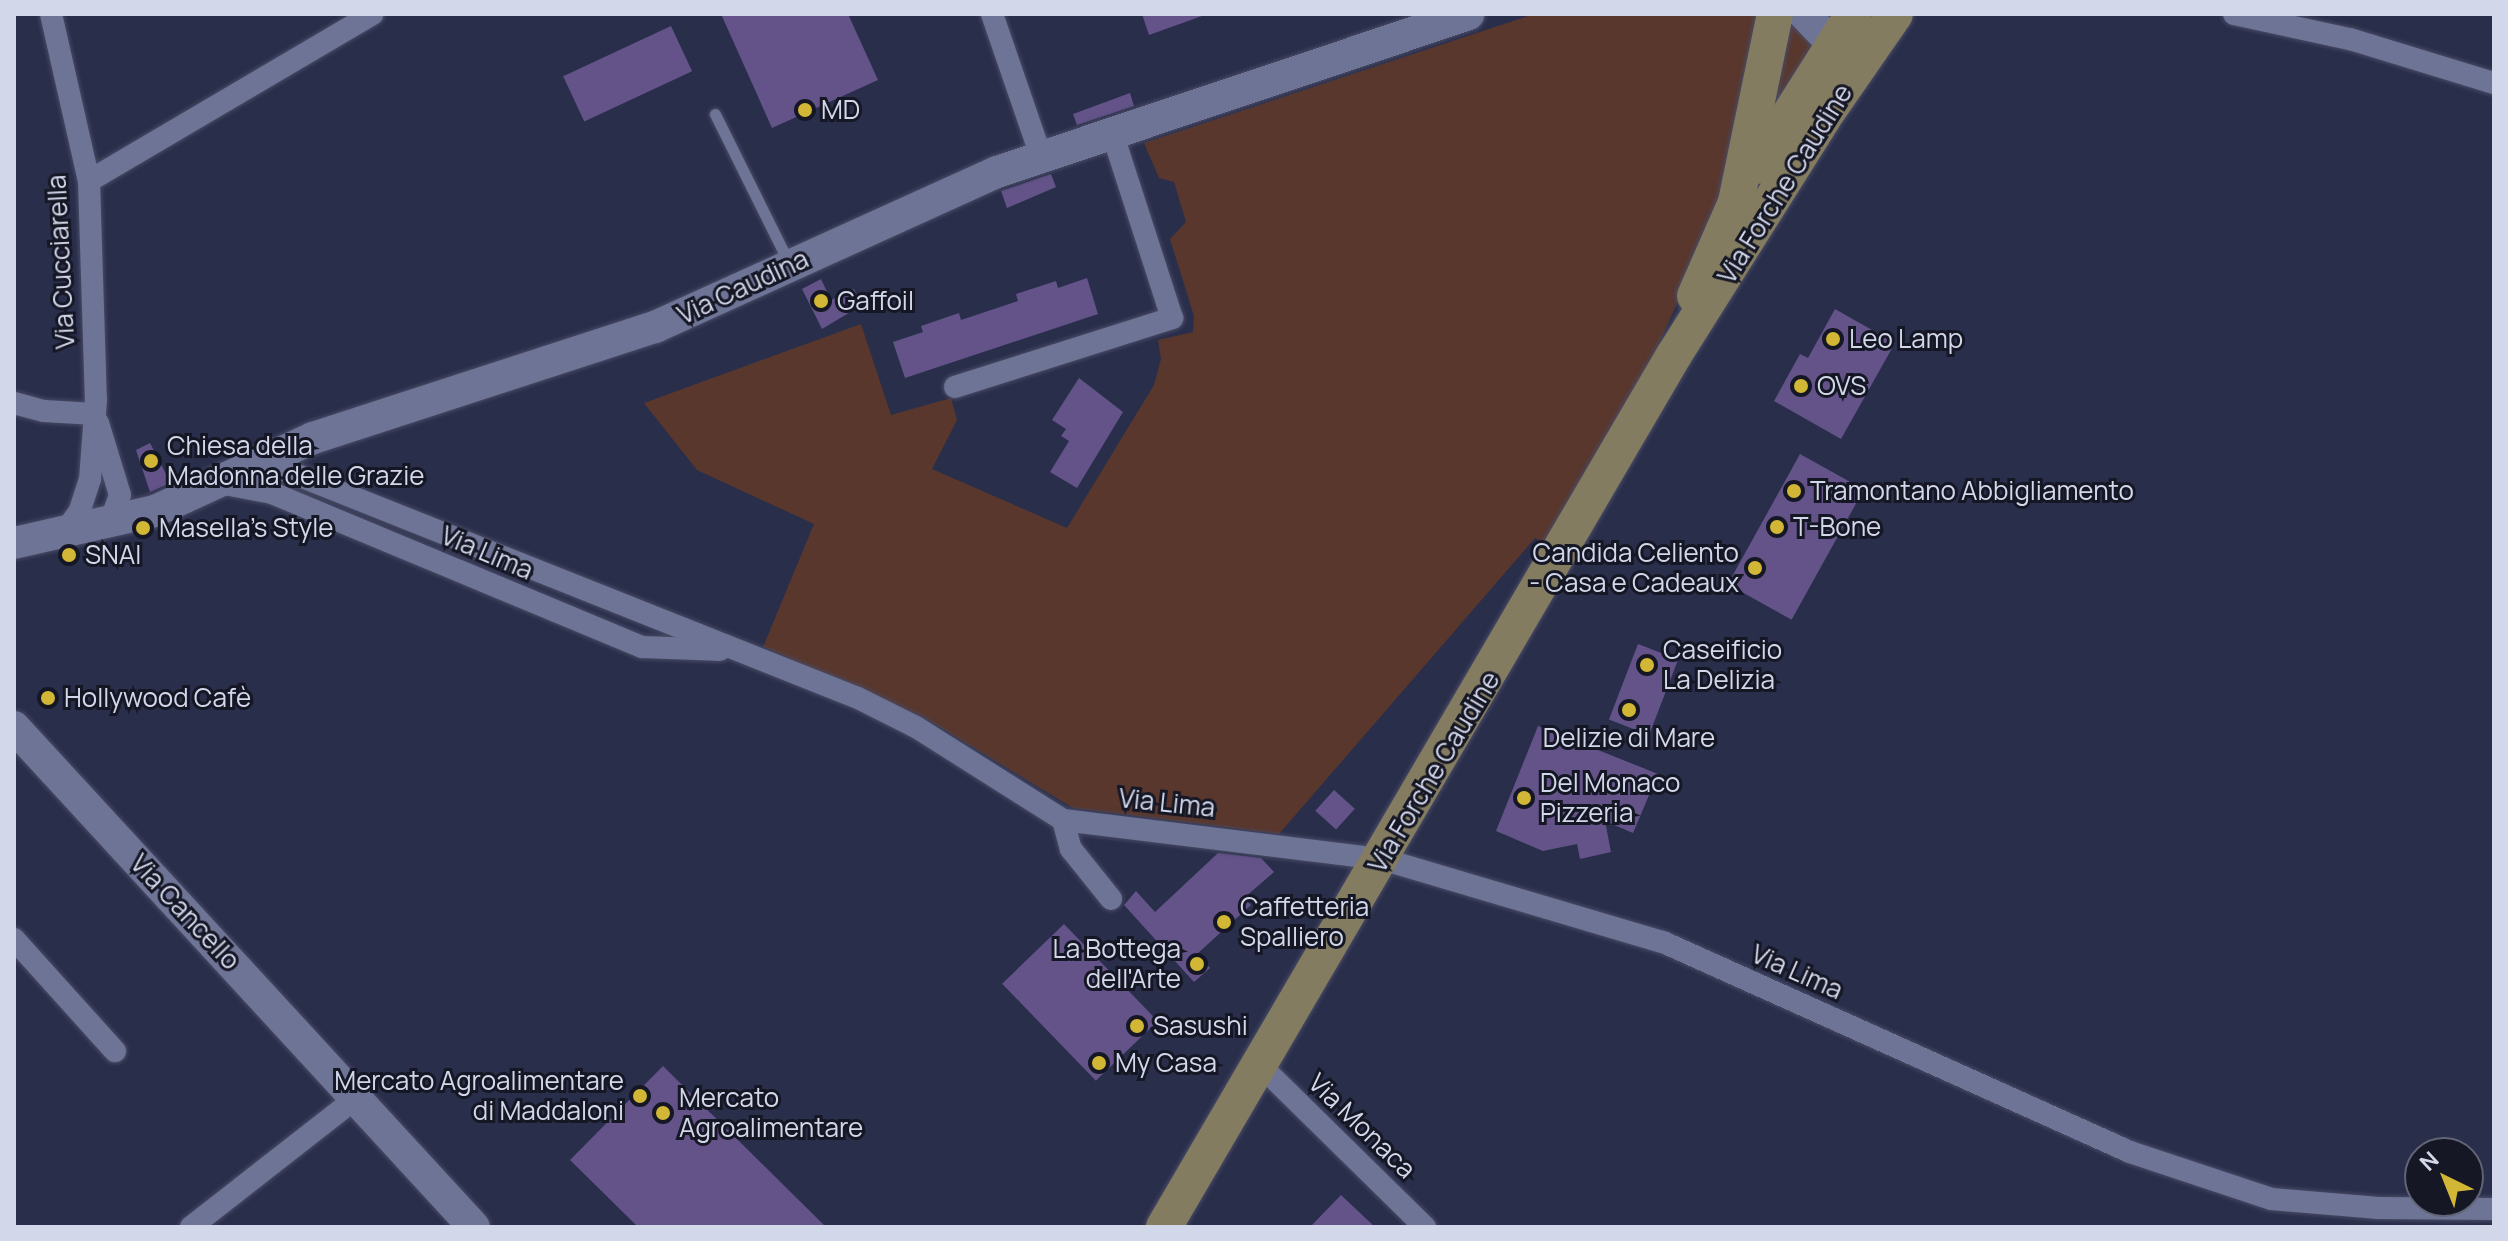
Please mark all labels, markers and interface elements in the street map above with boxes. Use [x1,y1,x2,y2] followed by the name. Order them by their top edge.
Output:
[1711,79,1859,289] street label: Via Forche Caudine
[821,94,860,126] place label: MD
[796,101,814,119] marker: MD
[41,174,81,350] street label: Via Cucciarella
[673,243,813,331] street label: Via Caudina
[837,285,914,317] place label: Gaffoil
[812,292,830,310] marker: Gaffoil
[1849,323,1963,355] place label: Leo Lamp
[1824,330,1842,348] marker: Leo Lamp
[1817,370,1866,402] place label: OVS
[1792,377,1810,395] marker: OVS
[167,430,424,492] place label: Chiesa della Madonna delle Grazie
[142,452,160,470] marker: Chiesa della Madonna delle Grazie
[1810,475,2134,507] place label: Tramontano Abbigliamento
[1785,482,1803,500] marker: Tramontano Abbigliamento
[1793,511,1881,543] place label: T-Bone
[159,512,334,544] place label: Masella's Style
[1768,518,1786,536] marker: T-Bone
[134,519,152,537] marker: Masella's Style
[436,520,538,586] street label: Via Lima
[1529,537,1739,598] place label: Candida Celiento - Casa e Cadeaux
[85,539,141,571] place label: SNAI
[60,546,78,564] marker: SNAI
[1746,559,1764,577] marker: Candida Celiento - Casa e Cadeaux
[1663,634,1782,696] place label: Caseificio La Delizia
[1638,656,1656,674] marker: Caseificio La Delizia
[1362,666,1506,878] street label: Via Forche Caudine
[64,682,251,714] place label: Hollywood Cafè
[39,689,57,707] marker: Hollywood Cafè
[1620,701,1638,719] marker: Delizie di Mare
[1543,722,1715,754] place label: Delizie di Mare
[1540,767,1680,828] place label: Del Monaco Pizzeria
[1117,782,1217,824] street label: Via Lima
[1515,789,1533,807] marker: Del Monaco Pizzeria
[124,848,246,976] street label: Via Cancello
[1240,891,1369,952] place label: Caffetteria Spalliero
[1215,913,1233,931] marker: Caffetteria Spalliero
[1052,933,1181,994] place label: La Bottega dell'Arte
[1746,938,1848,1006] street label: Via Lima
[1188,955,1206,973] marker: La Bottega dell'Arte
[1153,1010,1248,1042] place label: Sasushi
[1128,1017,1146,1035] marker: Sasushi
[1115,1047,1217,1079] place label: My Casa
[1090,1054,1108,1072] marker: My Casa
[334,1065,624,1126] place label: Mercato Agroalimentare di Maddaloni
[1302,1067,1422,1185] street label: Via Monaca
[679,1082,863,1144] place label: Mercato Agroalimentare
[631,1087,649,1105] marker: Mercato Agroalimentare di Maddaloni
[654,1104,672,1122] marker: Mercato Agroalimentare
[2404,1137,2484,1217] north arrow
[2413,1145,2445,1177] text: N

